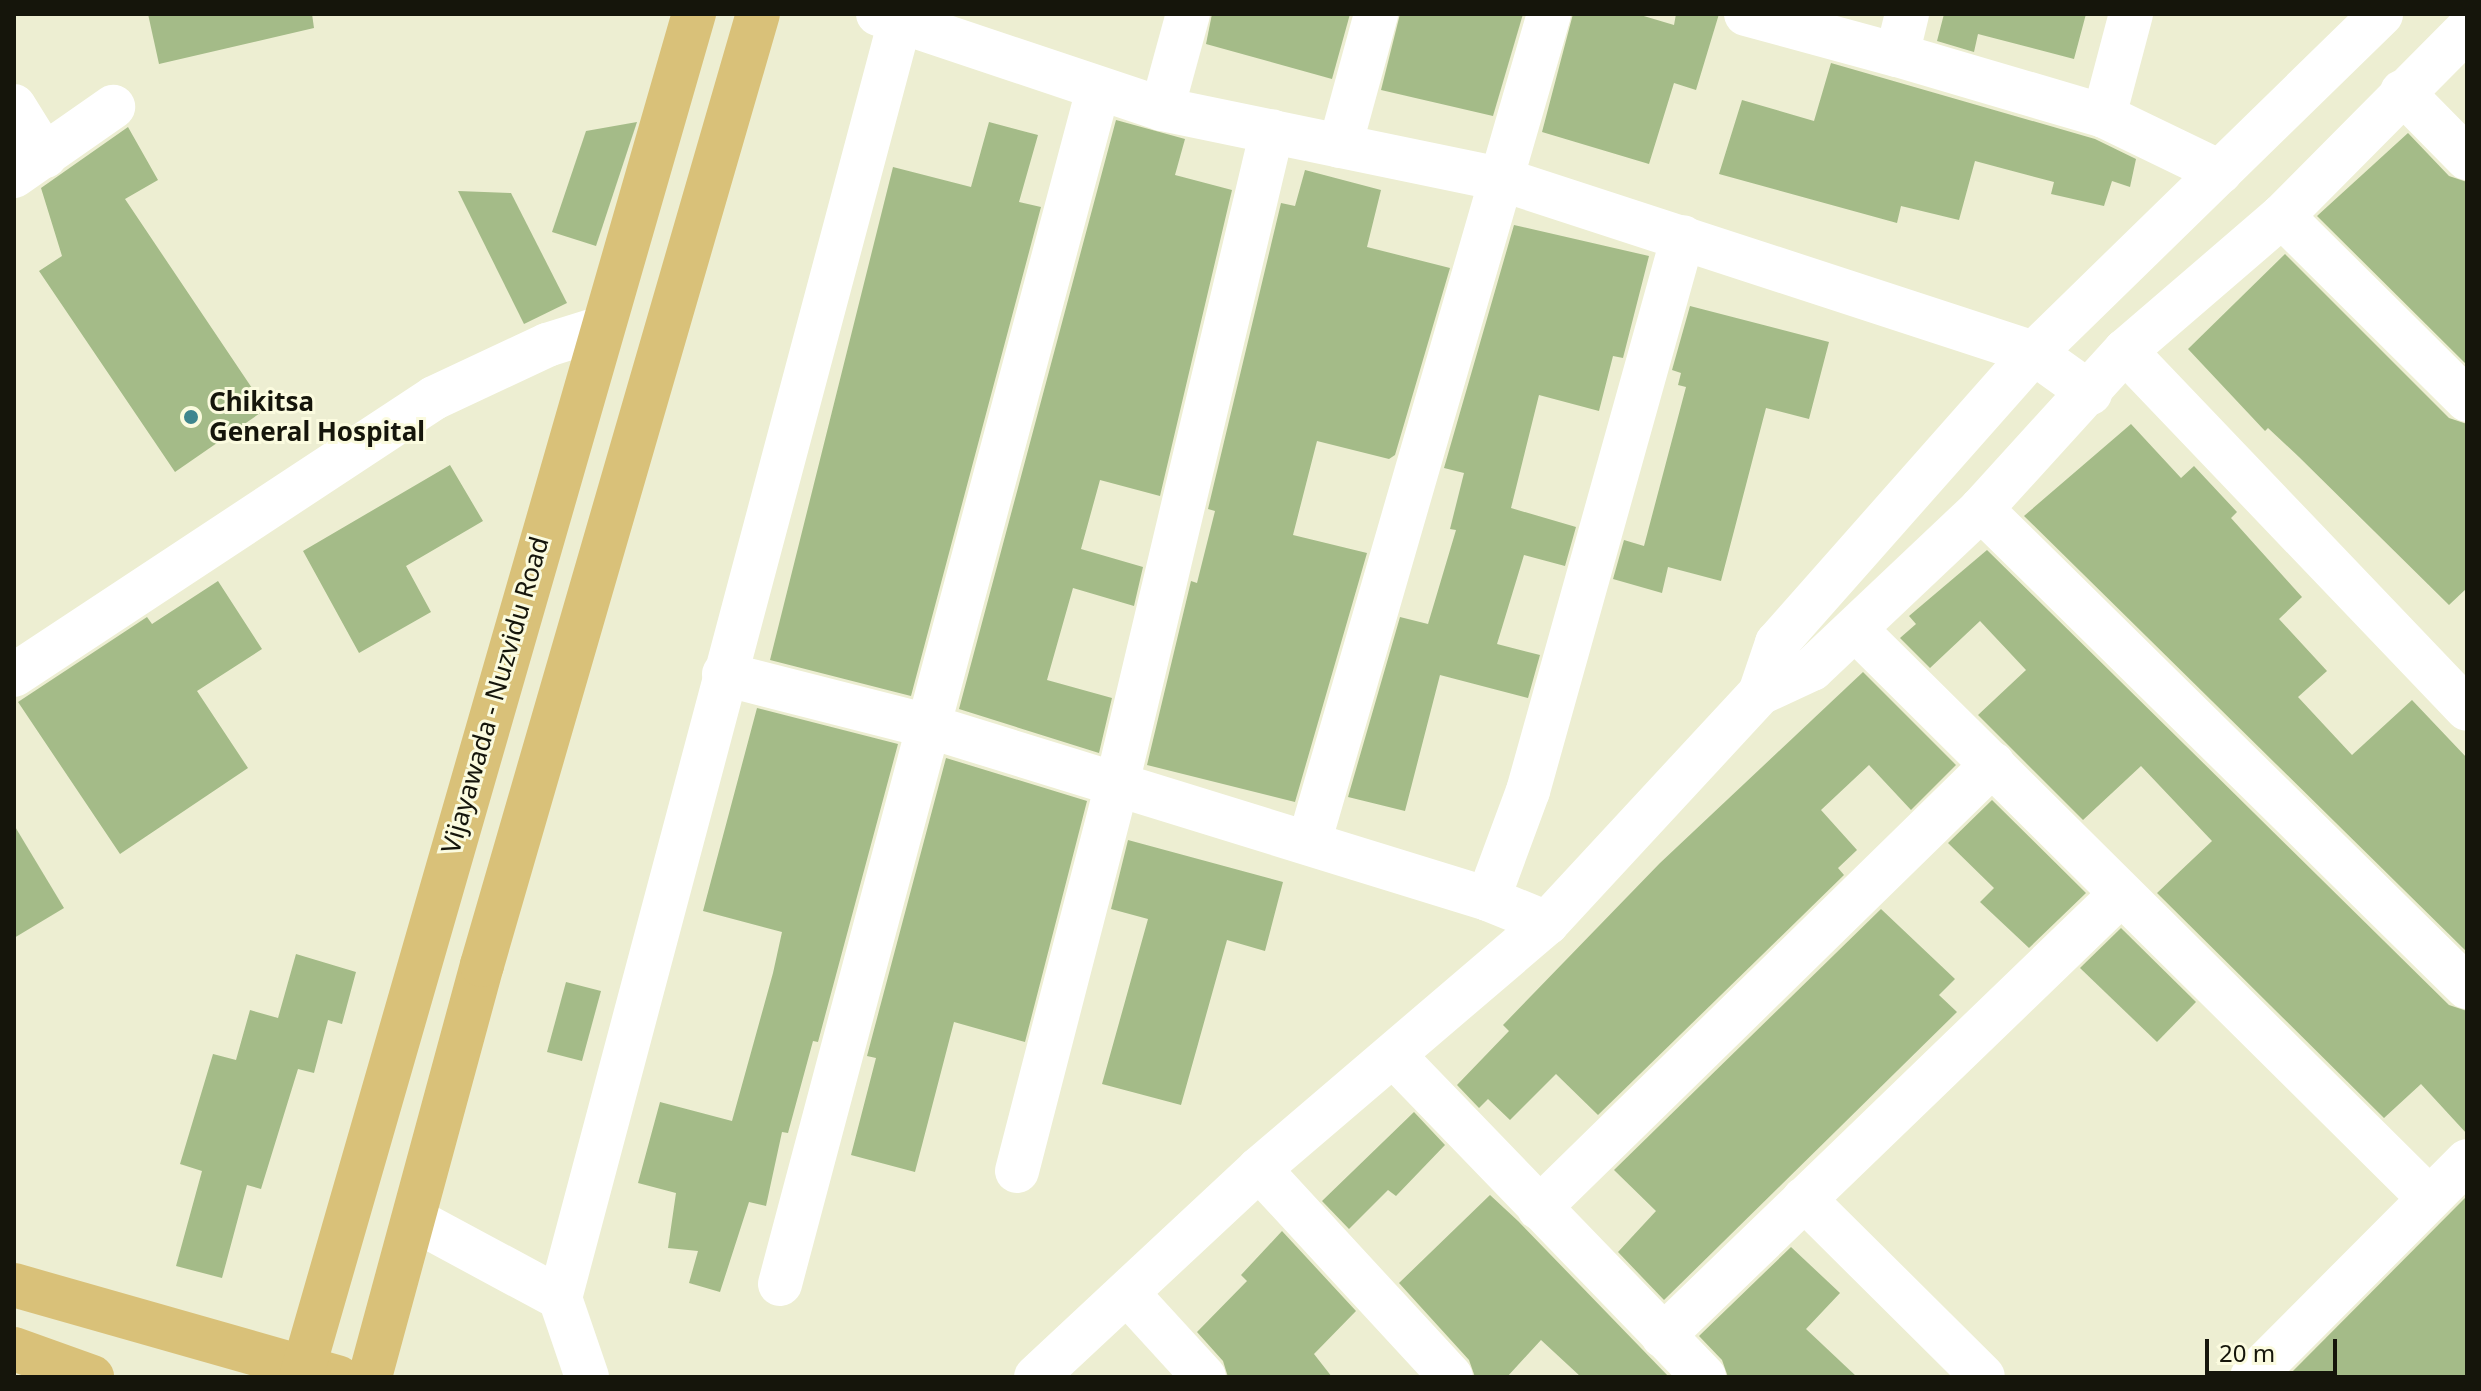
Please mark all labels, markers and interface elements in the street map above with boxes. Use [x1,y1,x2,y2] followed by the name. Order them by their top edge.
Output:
[209,386,425,448] place label: Chikitsa General Hospital
[180,406,202,428] marker: Chikitsa General Hospital
[435,533,555,857] street label: Vijayawada - Nuzvidu Road
[2209,1323,2341,1373] scale bar
[2219,1336,2275,1369] text: 20 m

